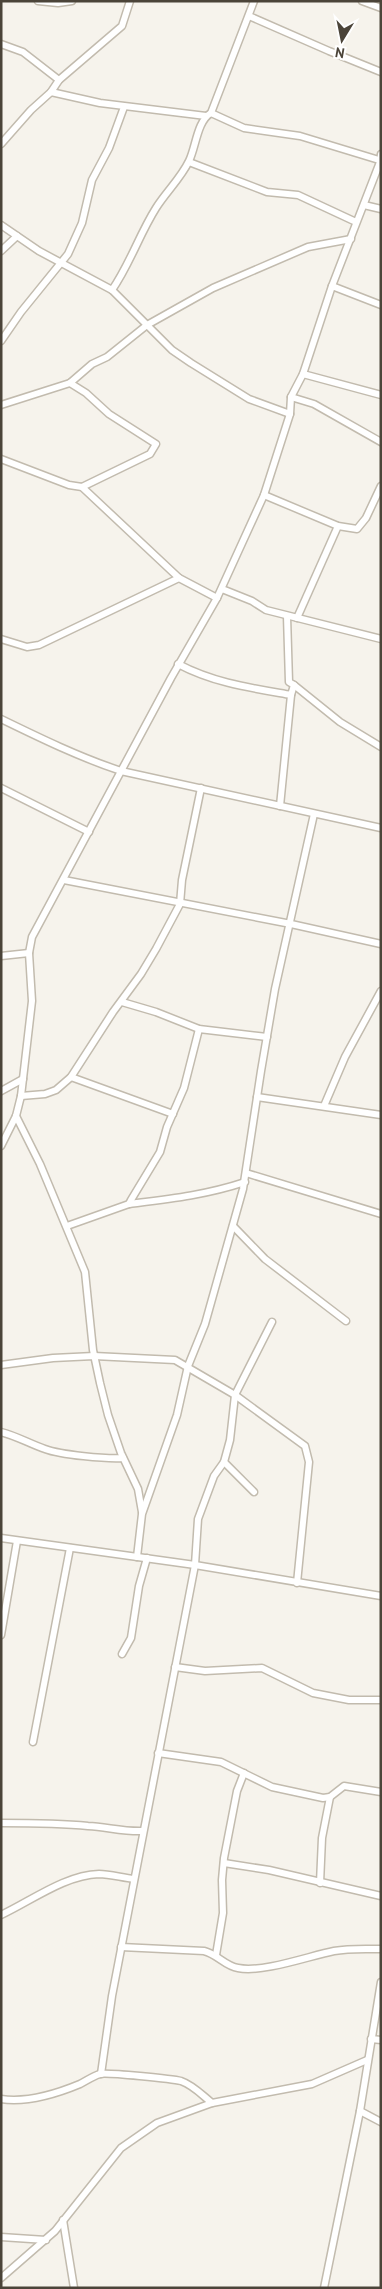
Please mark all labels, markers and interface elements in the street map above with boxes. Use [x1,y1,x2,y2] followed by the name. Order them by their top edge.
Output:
[317,15,367,65] north arrow
[334,43,346,62] text: N

